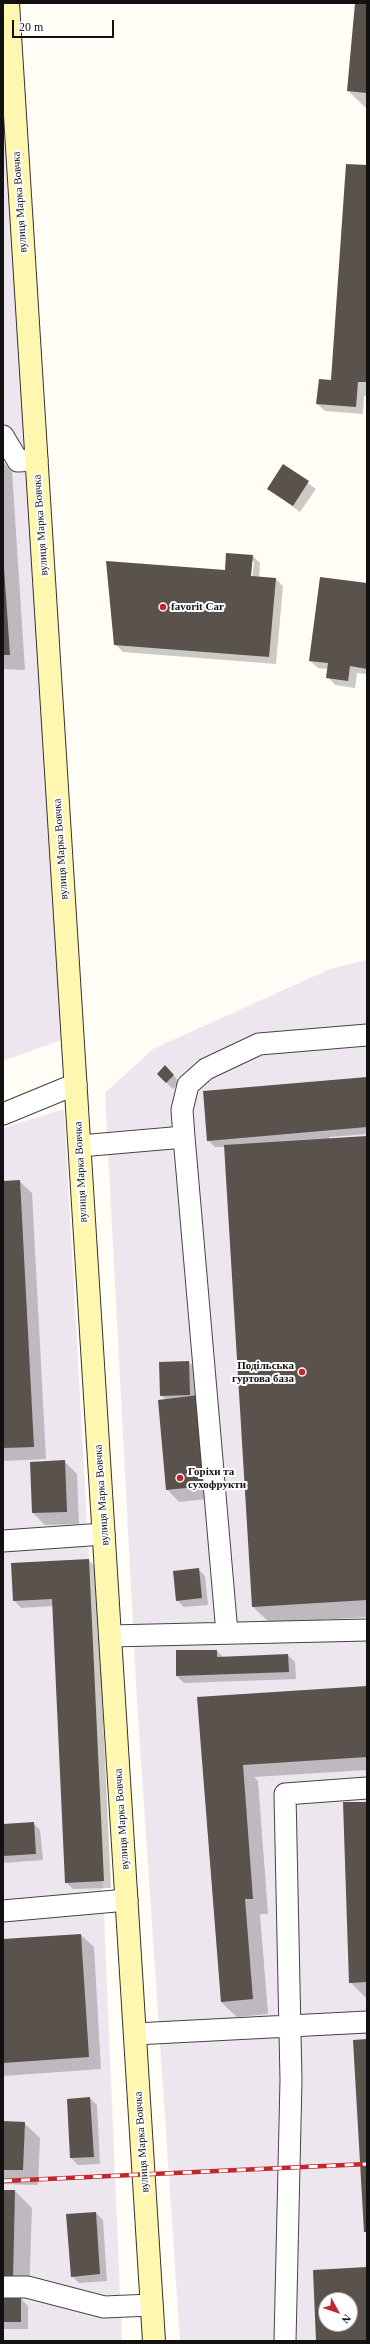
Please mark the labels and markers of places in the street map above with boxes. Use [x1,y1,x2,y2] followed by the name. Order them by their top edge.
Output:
[171,600,224,614] place label: favorit Car
[158,602,168,612] marker: favorit Car
[232,1359,294,1385] place label: Подільська гуртова база
[297,1367,307,1377] marker: Подільська гуртова база
[188,1465,246,1491] place label: Горіхи та сухофрукти
[175,1473,185,1483] marker: Горіхи та сухофрукти

